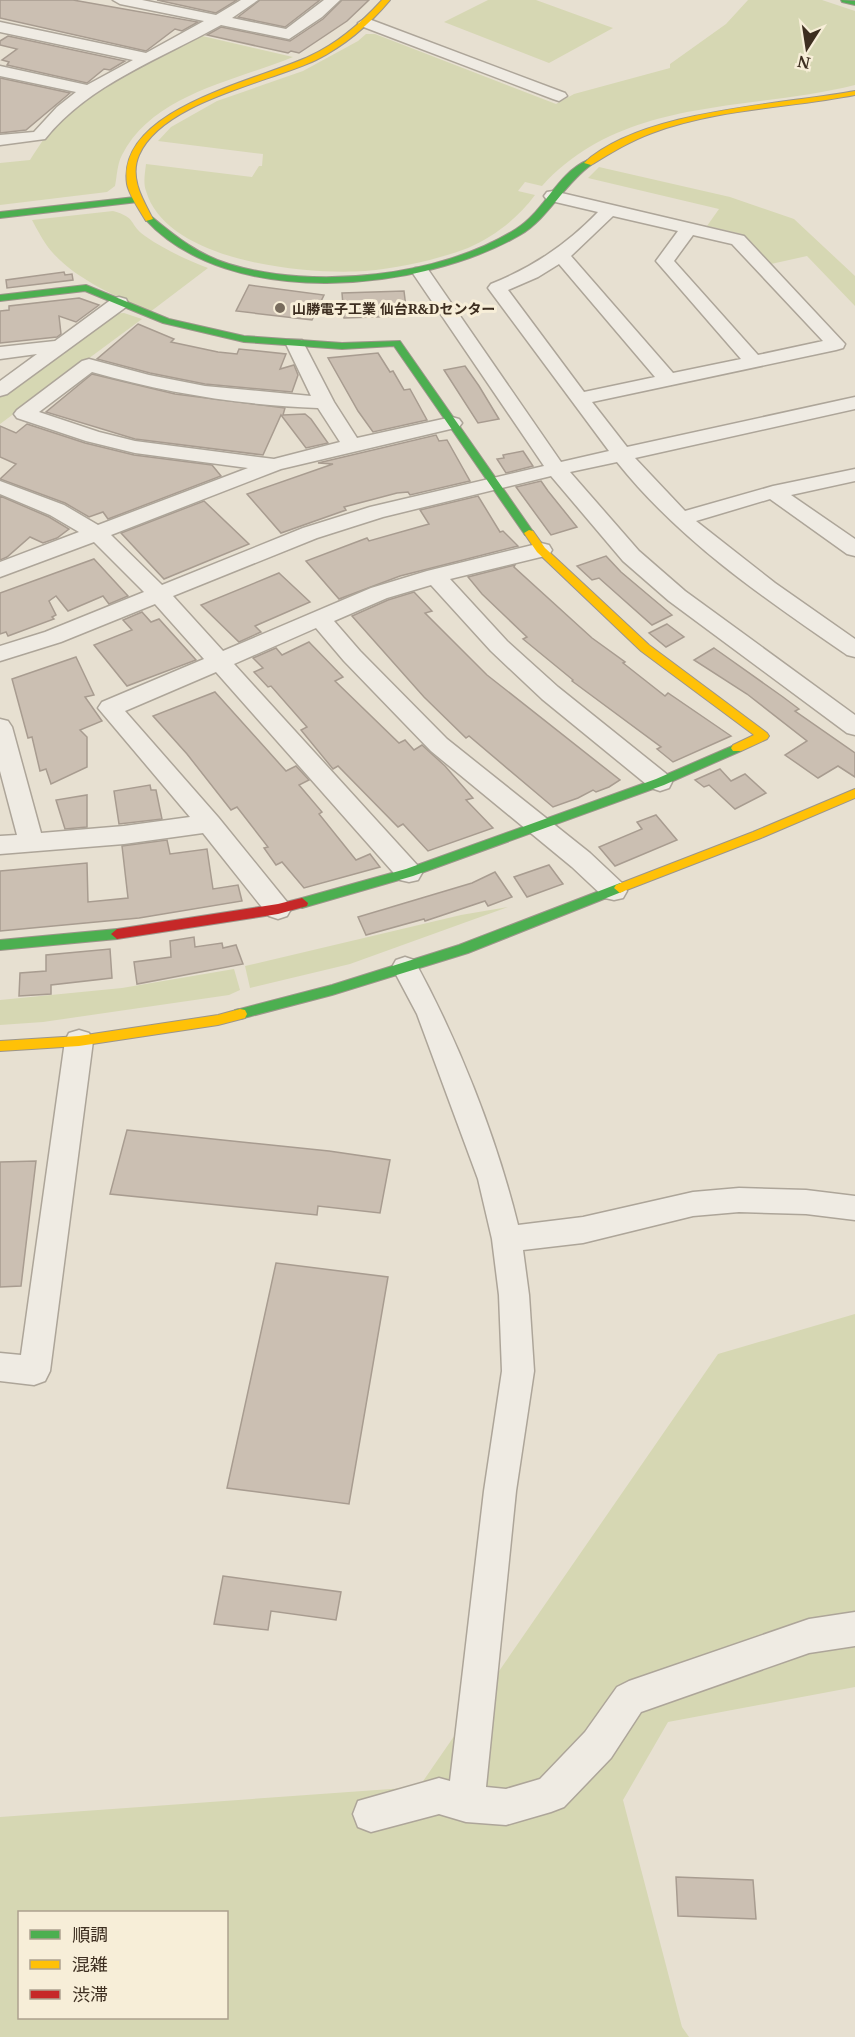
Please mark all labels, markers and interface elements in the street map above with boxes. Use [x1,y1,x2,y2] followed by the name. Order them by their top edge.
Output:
[777,18,837,78] north arrow
[795,51,812,75] text: N
[292,299,496,318] place label: 山勝電子工業 仙台R&Dセンター
[273,301,287,315] marker: 山勝電子工業 仙台R&Dセンター
[18,1911,228,2019] legend
[72,1922,108,1946] text: 順調
[72,1952,108,1976] text: 混雑
[72,1982,108,2006] text: 渋滞

